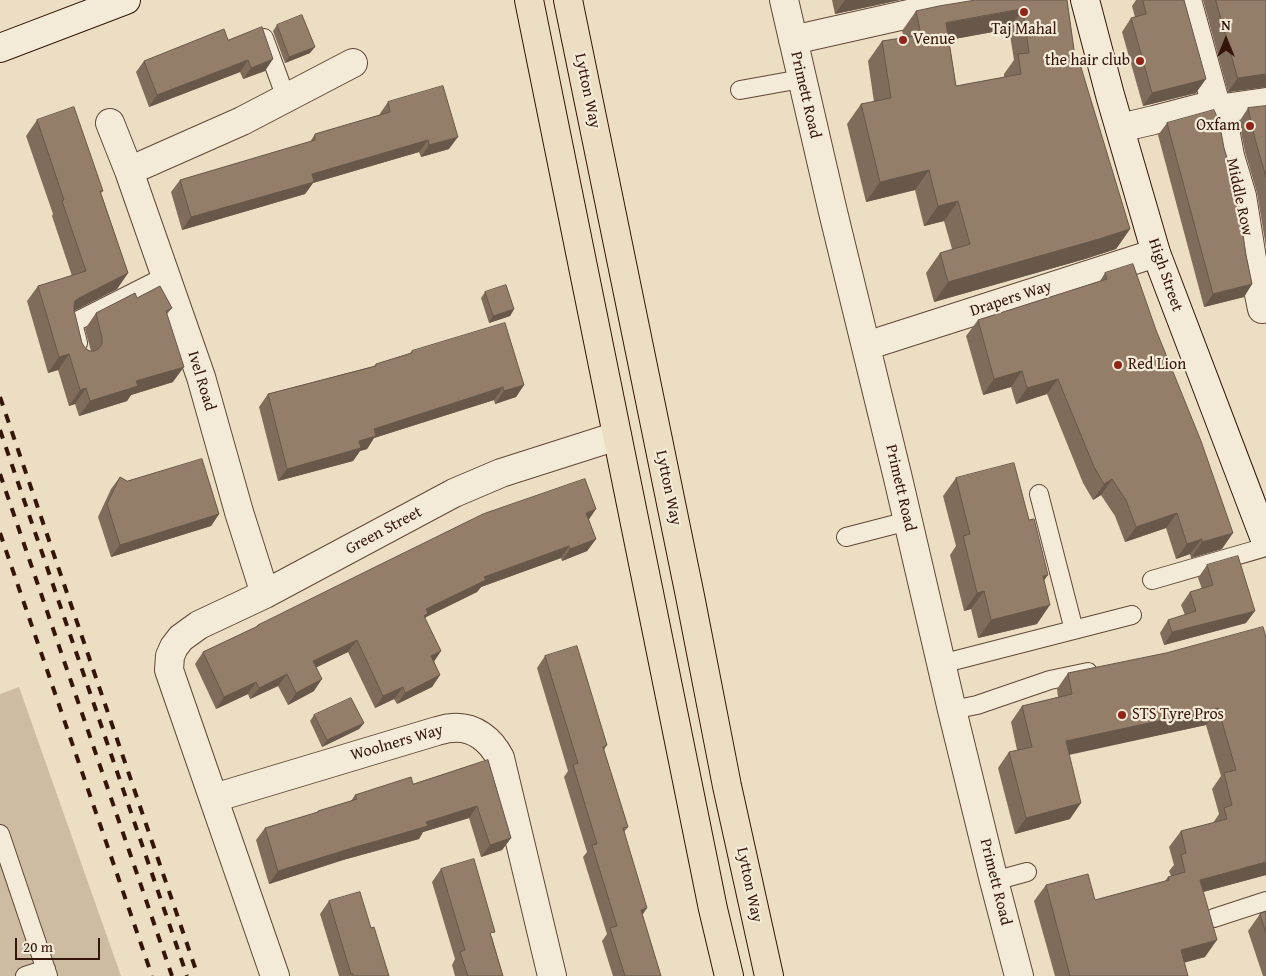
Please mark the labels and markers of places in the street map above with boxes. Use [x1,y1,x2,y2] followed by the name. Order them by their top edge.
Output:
[1018,6,1030,18] marker: Taj Mahal
[991,20,1057,40] place label: Taj Mahal
[913,30,955,50] place label: Venue
[897,34,909,46] marker: Venue
[1045,51,1130,71] place label: the hair club
[1134,55,1146,67] marker: the hair club
[1196,116,1240,136] place label: Oxfam
[1244,120,1256,132] marker: Oxfam
[1128,355,1186,375] place label: Red Lion
[1112,359,1124,371] marker: Red Lion
[1132,705,1224,725] place label: STS Tyre Pros
[1116,709,1128,721] marker: STS Tyre Pros

